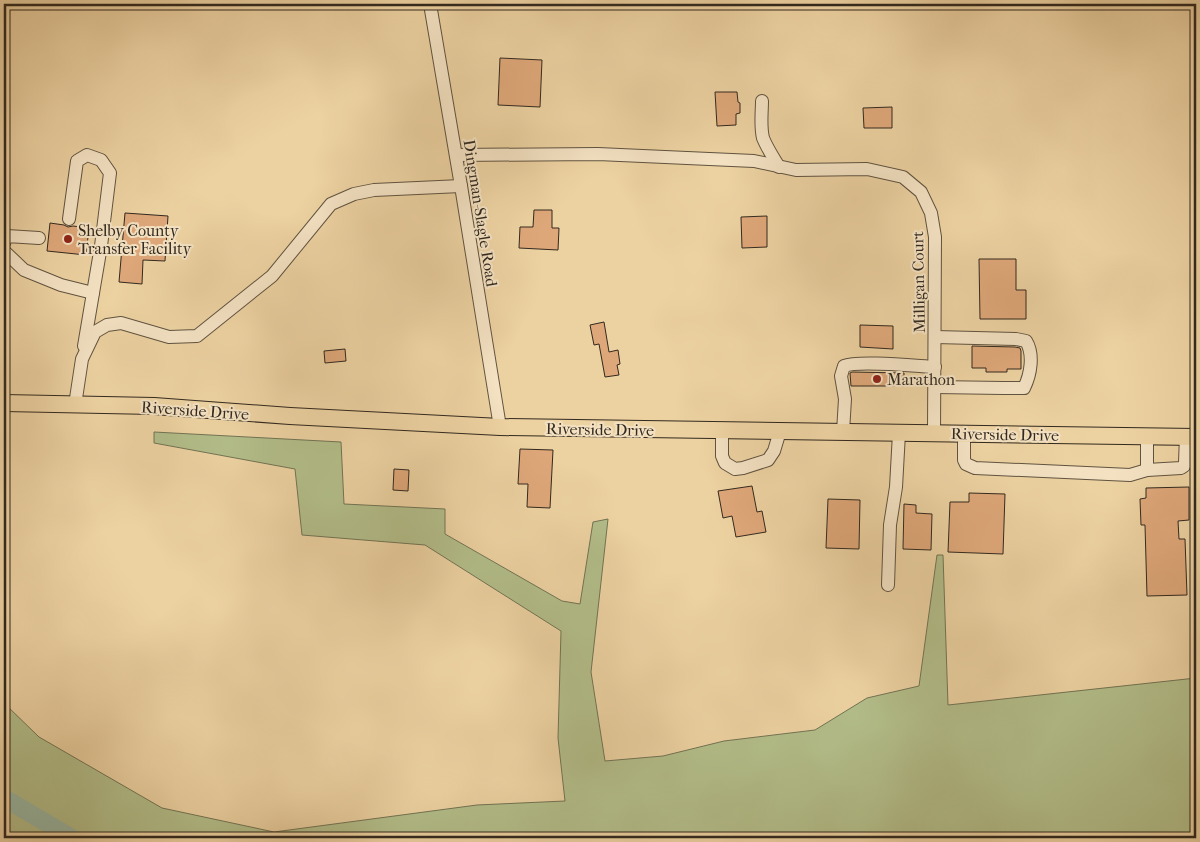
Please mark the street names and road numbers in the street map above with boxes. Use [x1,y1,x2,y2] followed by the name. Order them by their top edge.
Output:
[459,138,502,288] street label: Dingman-Slagle Road
[908,231,929,333] street label: Milligan Court
[140,397,250,424] street label: Riverside Drive
[546,419,654,440] street label: Riverside Drive
[951,424,1059,445] street label: Riverside Drive

